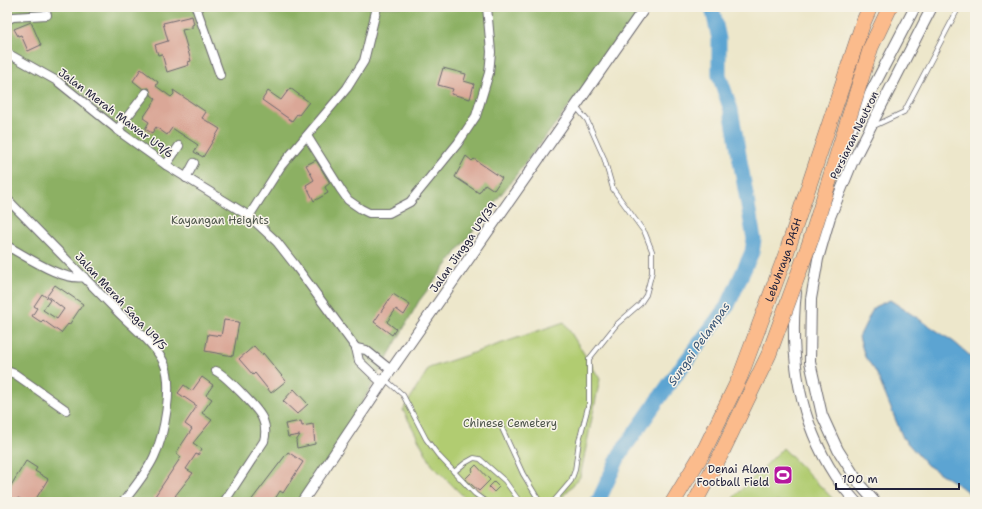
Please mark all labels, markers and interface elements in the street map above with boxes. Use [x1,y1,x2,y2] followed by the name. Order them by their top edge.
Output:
[55,65,176,162] street label: Jalan Merah Mawar U9/6
[827,88,882,182] street label: Persiaran Neutron
[426,199,500,296] street label: Jalan Jingga U9/39
[171,213,269,228] park label: Kayangan Heights
[762,216,806,304] street label: Lebuhraya DASH
[71,249,170,353] street label: Jalan Merah Saga U9/5
[664,299,734,389] water label: Sungai Pelampas
[463,416,557,431] park label: Chinese Cemetery
[696,462,770,490] place label: Denai Alam Football Field
[772,464,794,486] sports icon: Denai Alam Football Field
[836,465,959,491] scale bar
[842,471,878,487] text: 100 m

